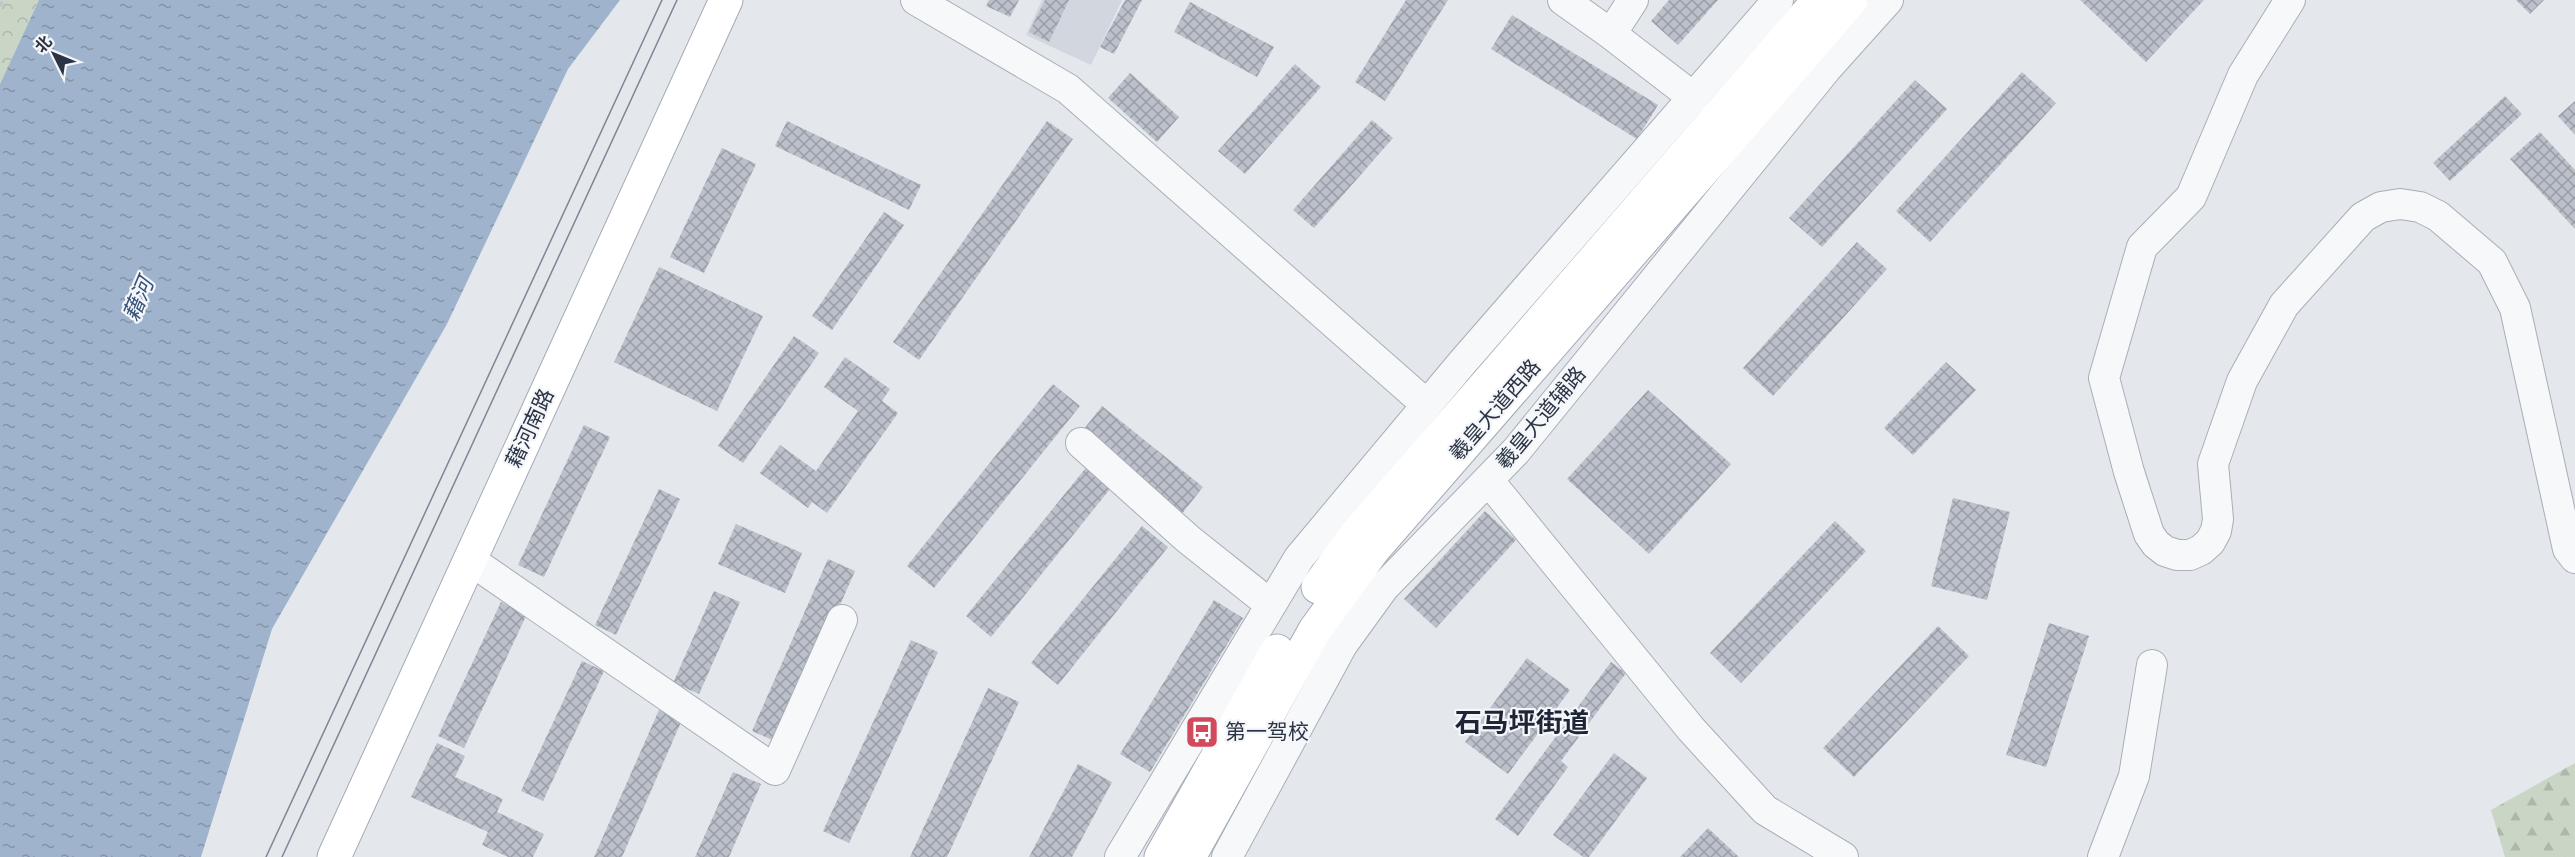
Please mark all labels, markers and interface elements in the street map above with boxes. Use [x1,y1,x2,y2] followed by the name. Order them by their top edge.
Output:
[24,24,84,84] north arrow
[31,32,57,57] text: 北
[117,270,161,325] water label: 藉河
[1444,354,1546,466] street label: 羲皇大道西路
[1491,361,1591,475] street label: 羲皇大道辅路
[500,384,560,472] street label: 藉河南路
[1455,707,1590,740] district label: 石马坪街道
[1184,714,1220,750] bus stop icon: 第一驾校
[1225,719,1309,745] place label: 第一驾校

